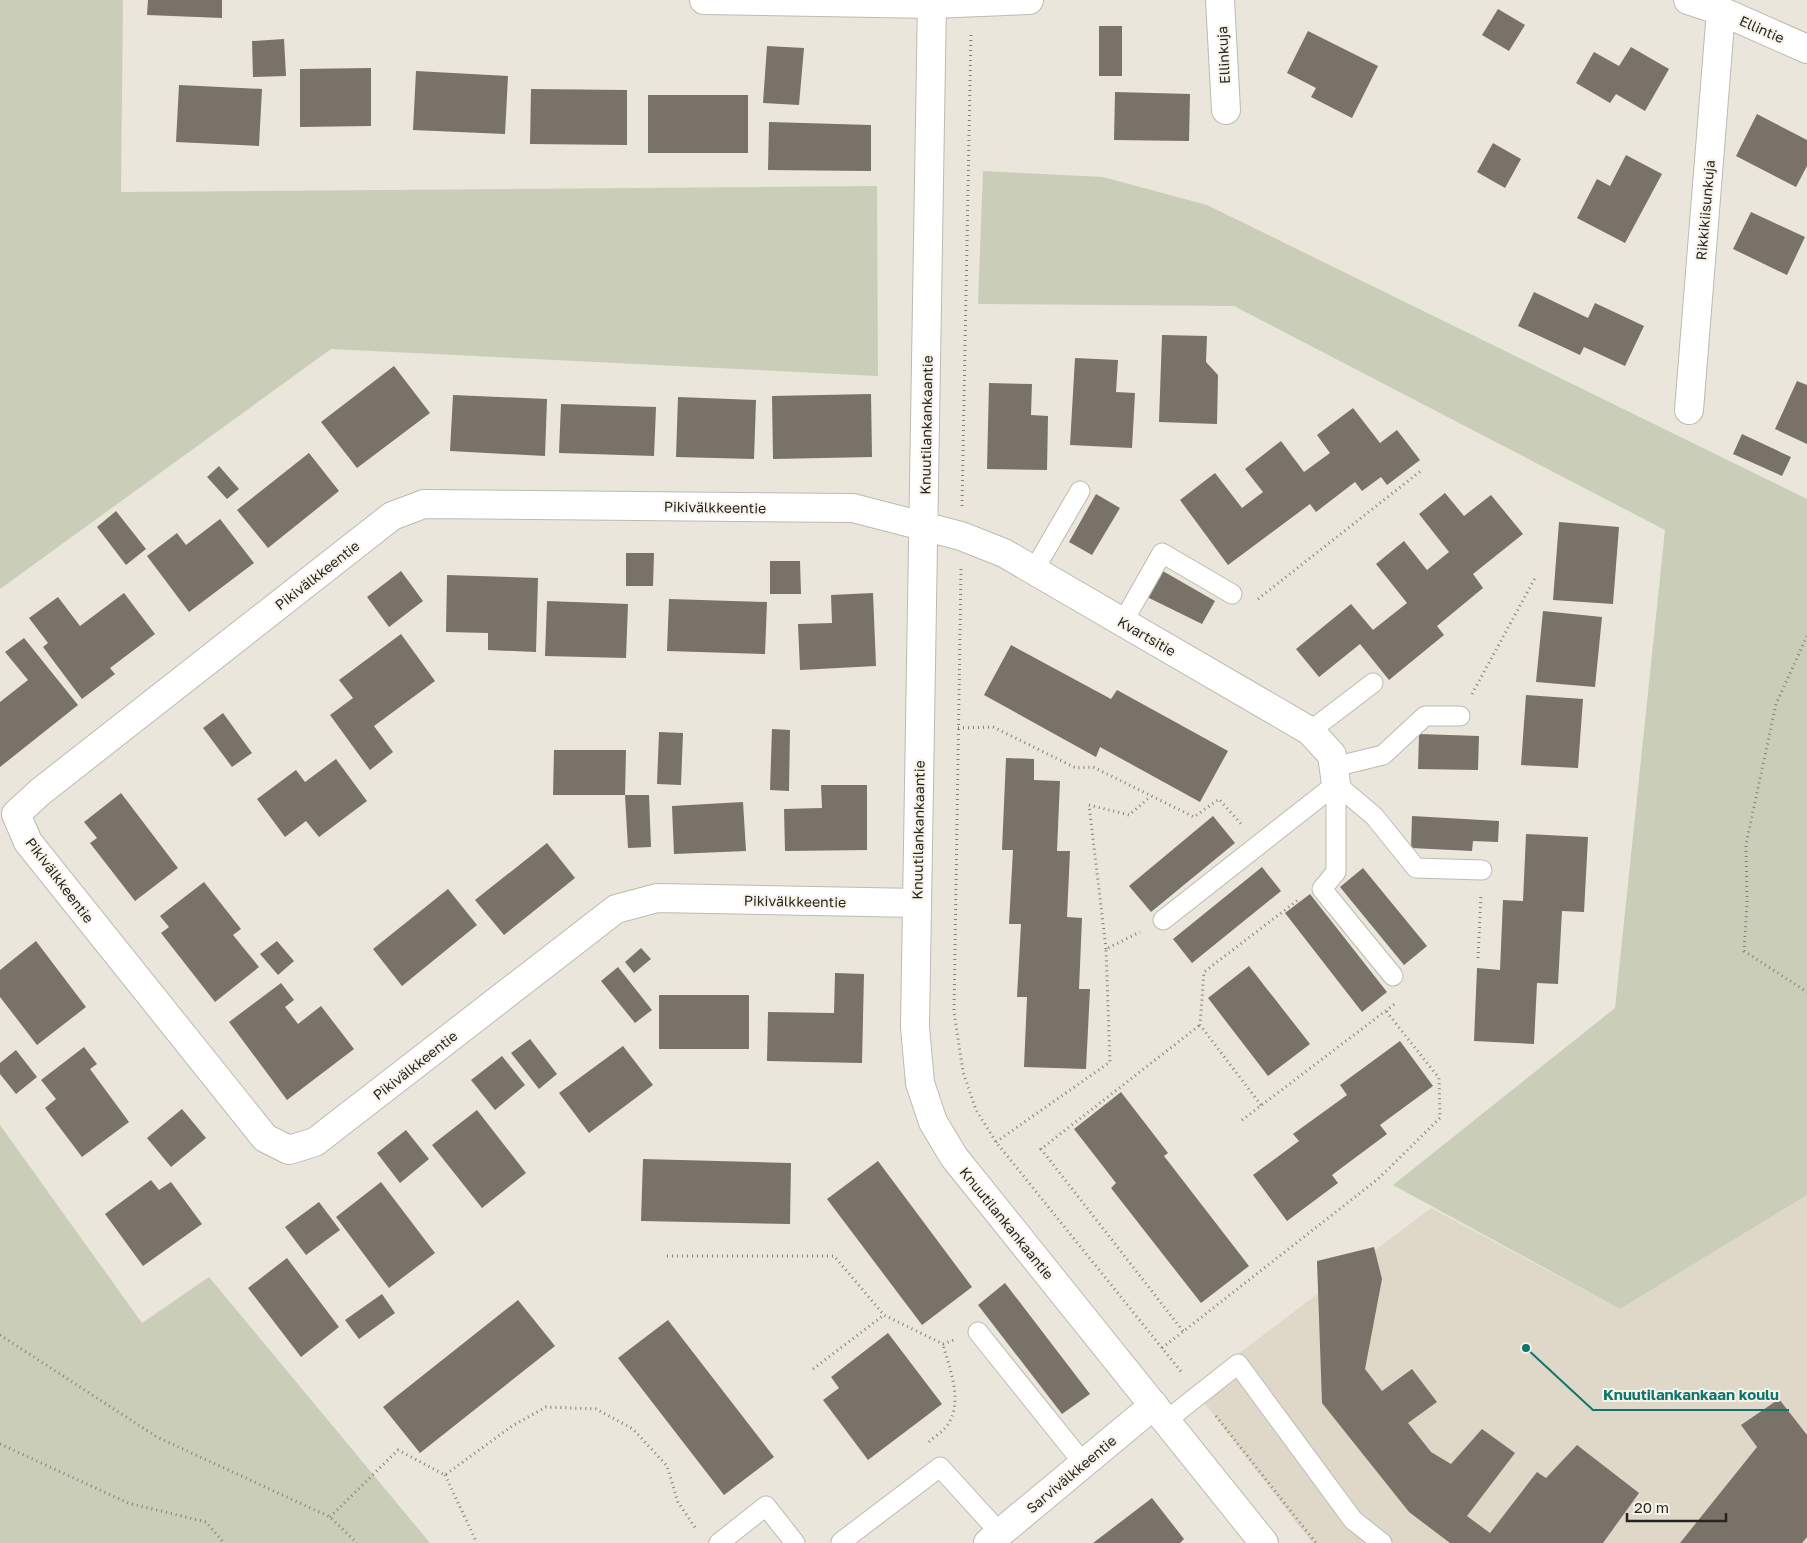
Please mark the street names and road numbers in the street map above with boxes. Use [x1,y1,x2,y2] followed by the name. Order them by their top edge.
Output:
[1737,12,1787,46] street label: Ellintie
[1213,26,1233,84] street label: Ellinkuja
[1692,159,1718,261] street label: Rikkikiisunkuja
[916,355,936,495] street label: Knuutilankankaantie
[664,498,766,516] street label: Pikivälkkeentie
[271,537,363,613] street label: Pikivälkkeentie
[1115,613,1179,659] street label: Kvartsitie
[908,760,928,900] street label: Knuutilankankaantie
[22,834,98,926] street label: Pikivälkkeentie
[744,892,846,910] street label: Pikivälkkeentie
[369,1027,461,1103] street label: Pikivälkkeentie
[957,1163,1057,1283] street label: Knuutilankankaantie
[1023,1431,1119,1517] street label: Sarvivälkkeentie

